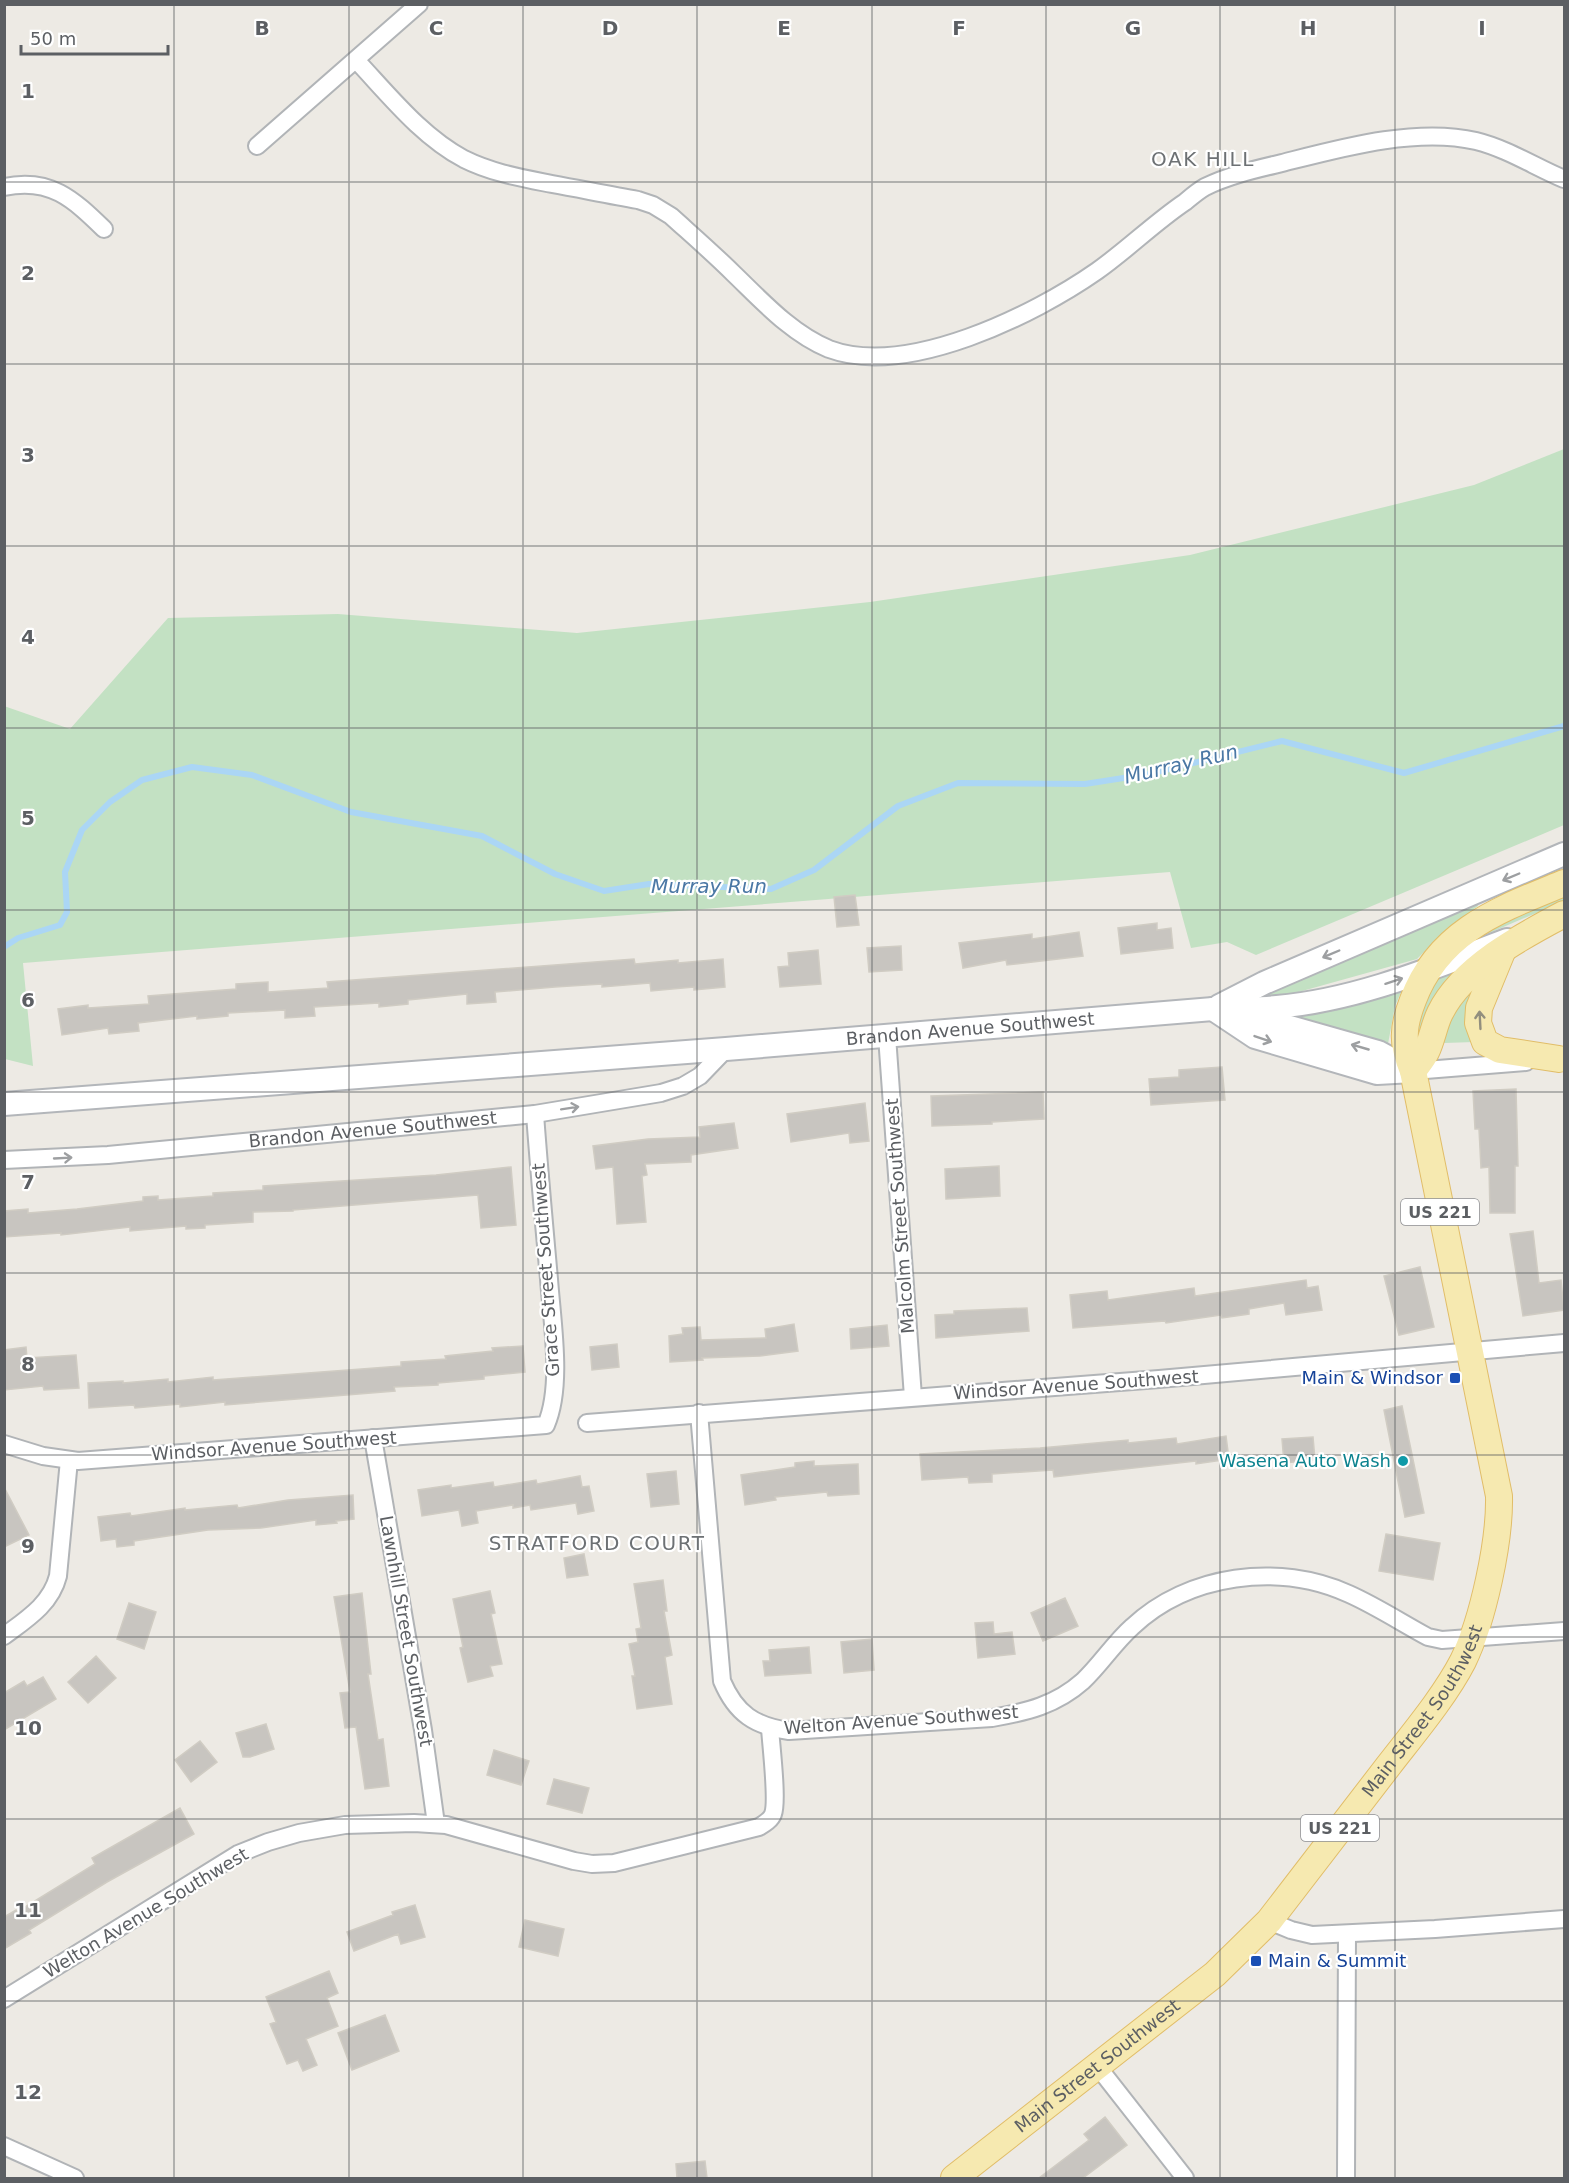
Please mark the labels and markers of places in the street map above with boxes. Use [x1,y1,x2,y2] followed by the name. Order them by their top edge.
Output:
[1302,1367,1444,1388] place label: Main & Windsor
[1448,1371,1462,1385] marker: Main & Windsor
[1219,1450,1391,1471] place label: Wasena Auto Wash
[1396,1454,1410,1468] marker: Wasena Auto Wash
[1268,1950,1406,1971] place label: Main & Summit
[1249,1954,1263,1968] marker: Main & Summit

